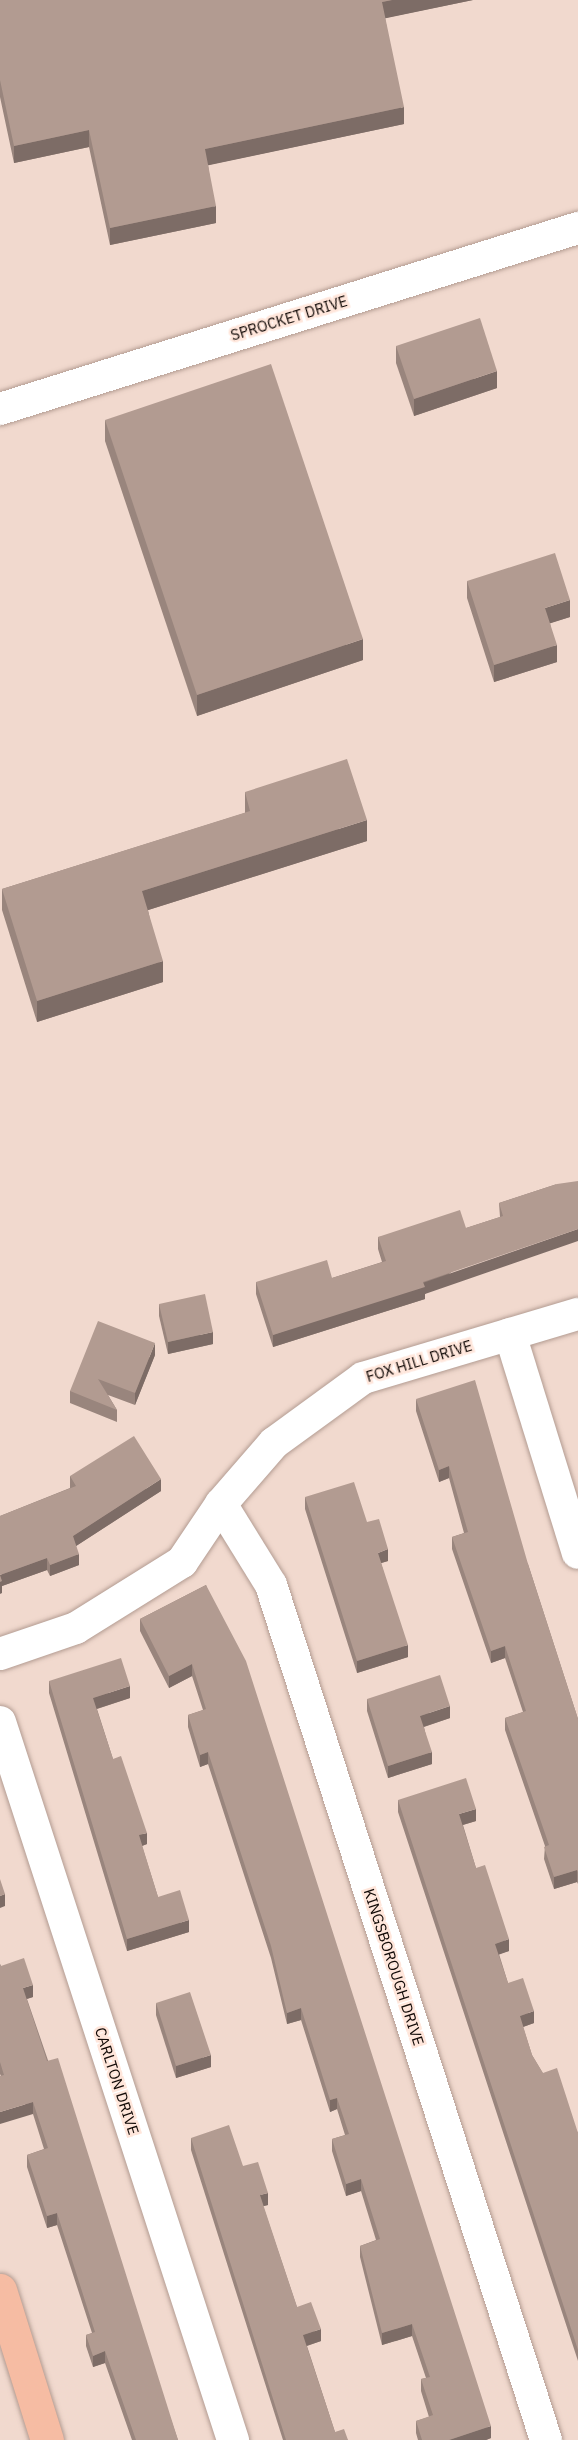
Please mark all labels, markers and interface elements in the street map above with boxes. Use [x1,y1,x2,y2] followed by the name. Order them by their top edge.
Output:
[228,292,350,344] street label: SPROCKET DRIVE
[364,1336,474,1386] street label: FOX HILL DRIVE
[360,1886,428,2048] street label: KINGSBOROUGH DRIVE
[91,2025,143,2137] street label: CARLTON DRIVE

